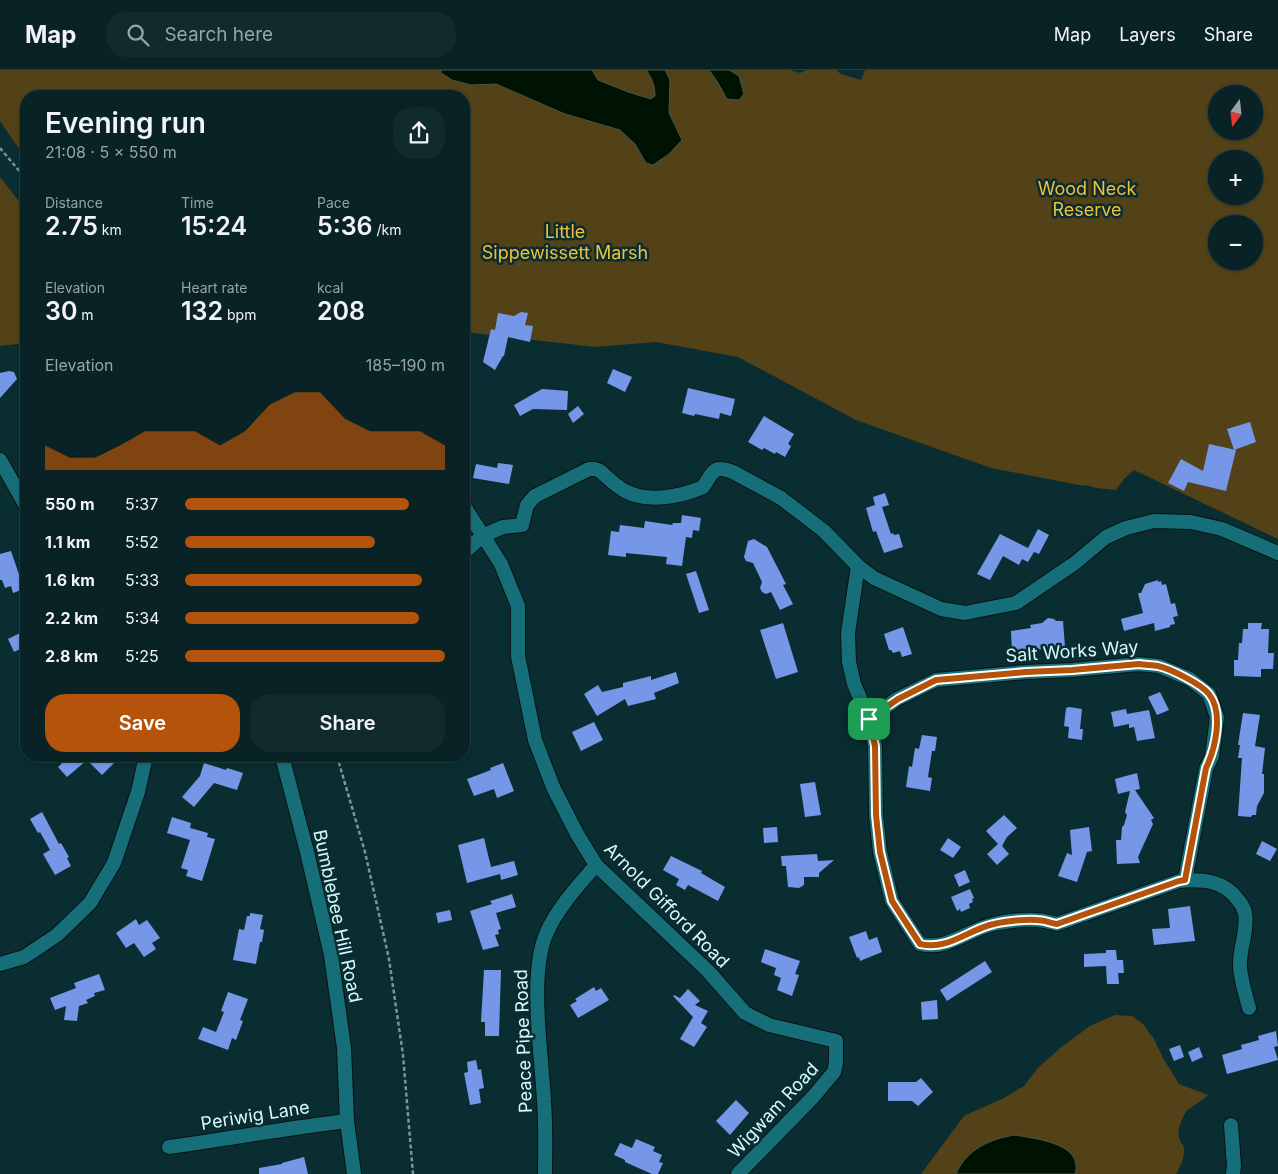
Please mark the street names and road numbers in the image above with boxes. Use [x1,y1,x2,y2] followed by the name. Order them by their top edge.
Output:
[1005,636,1139,666] street label: Salt Works Way
[309,828,367,1004] street label: Bumblebee Hill Road
[600,838,734,972] street label: Arnold Gifford Road
[510,969,536,1113] street label: Peace Pipe Road
[724,1058,822,1162] street label: Wigwam Road
[199,1096,311,1134] street label: Periwig Lane

